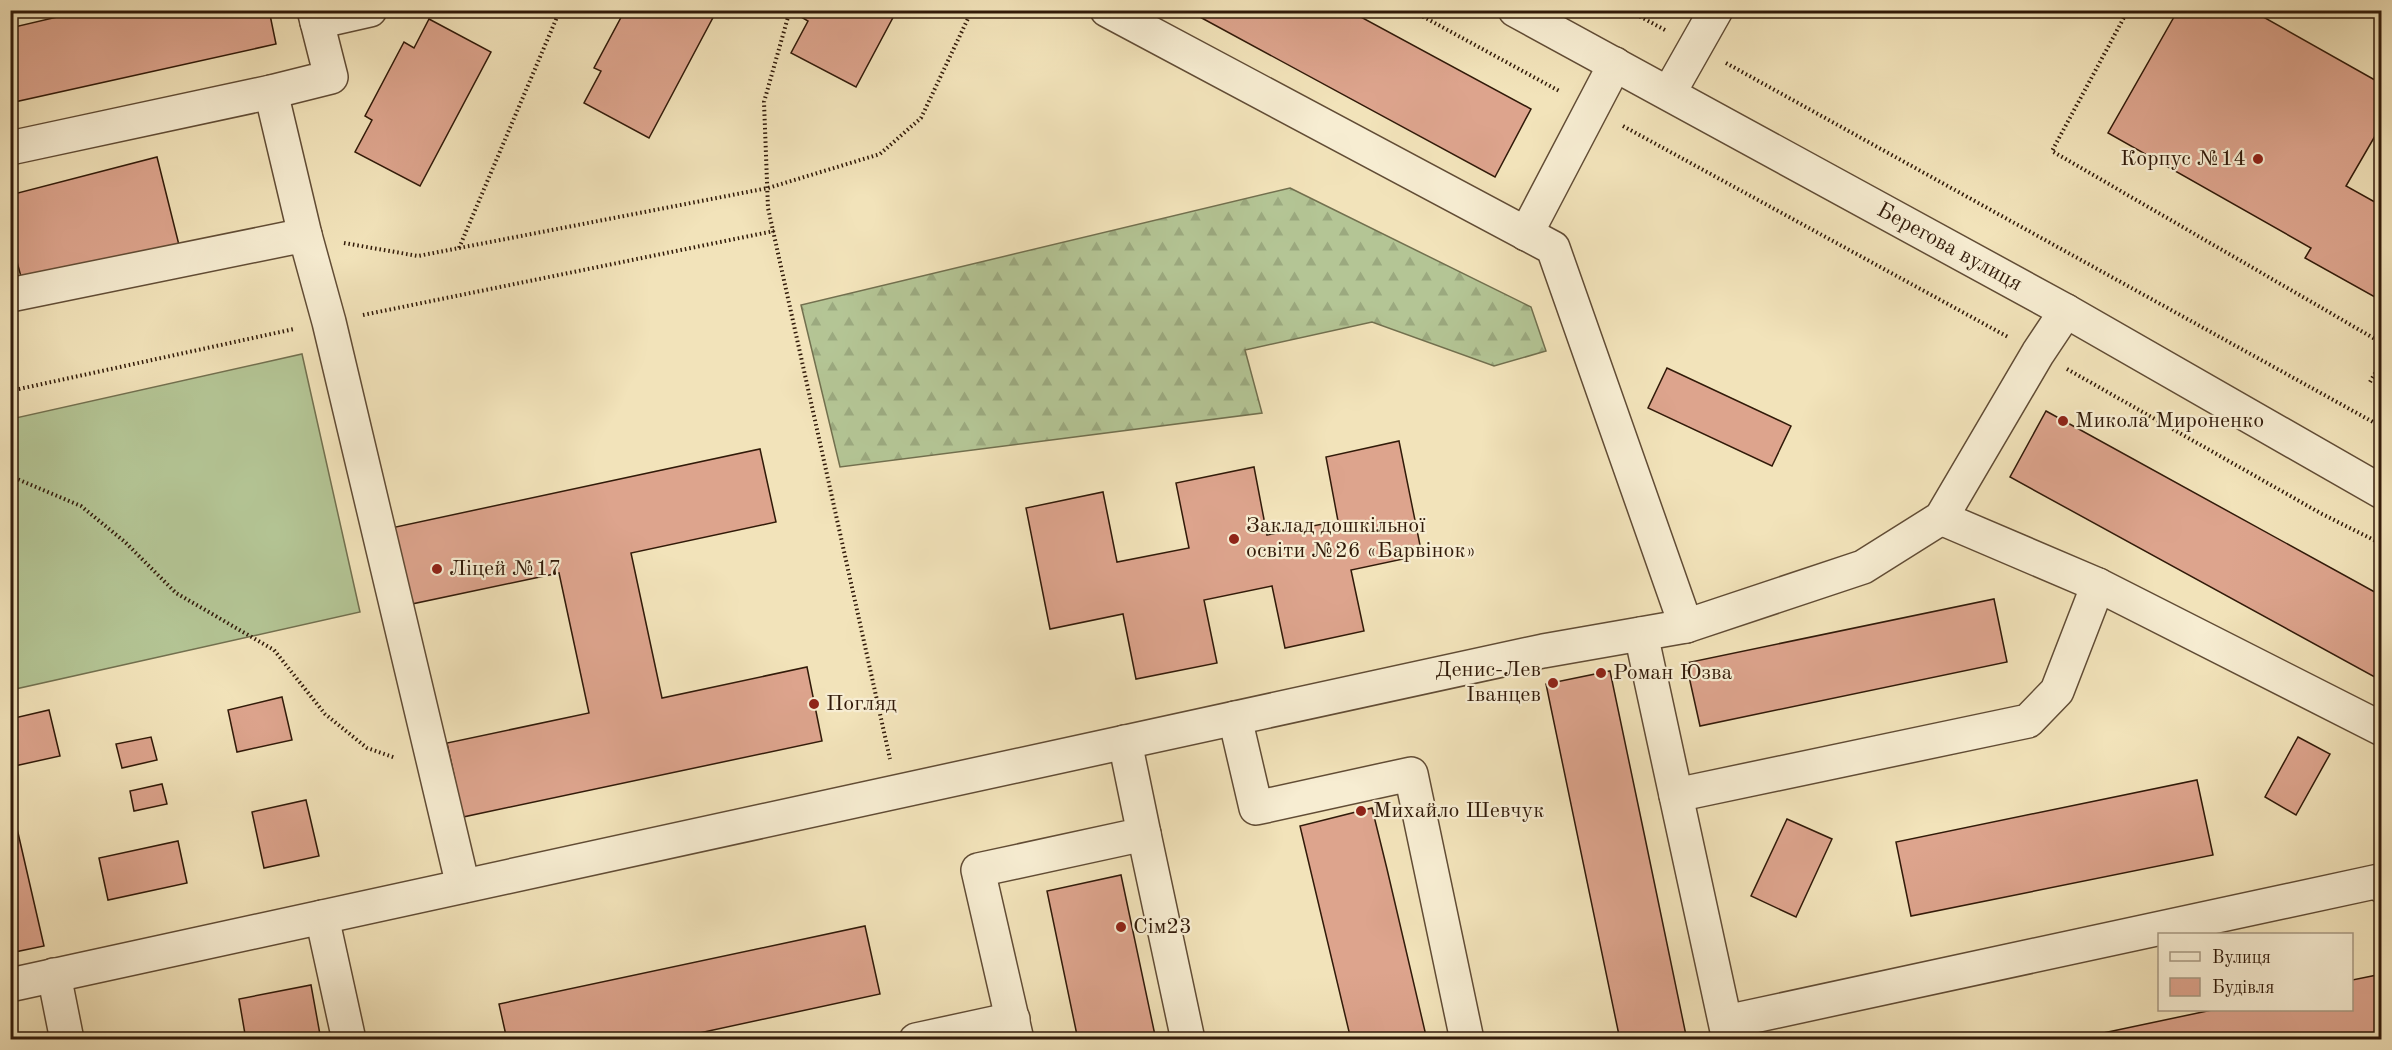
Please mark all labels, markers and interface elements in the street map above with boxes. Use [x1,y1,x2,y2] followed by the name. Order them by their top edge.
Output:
[2120,148,2246,170] place label: Корпус №14
[2251,152,2265,166] marker: Корпус №14
[1873,199,2026,296] street label: Берегова вулиця
[2075,410,2264,432] place label: Микола Мироненко
[2056,414,2070,428] marker: Микола Мироненко
[1246,515,1476,562] place label: Заклад дошкільної освіти №26 «Барвінок»
[1227,532,1241,546] marker: Заклад дошкільної освіти №26 «Барвінок»
[449,558,561,580] place label: Ліцей №17
[430,562,444,576] marker: Ліцей №17
[1435,659,1541,706] place label: Денис-Лев Іванцев
[1613,662,1733,684] place label: Роман Юзва
[1594,666,1608,680] marker: Роман Юзва
[1546,676,1560,690] marker: Денис-Лев Іванцев
[826,693,897,715] place label: Погляд
[807,697,821,711] marker: Погляд
[1373,800,1544,822] place label: Михайло Шевчук
[1354,804,1368,818] marker: Михайло Шевчук
[1133,916,1192,938] place label: Сім23
[1114,920,1128,934] marker: Сім23
[2158,933,2353,1011] legend
[2212,949,2271,967] text: Вулиця
[2212,979,2274,997] text: Будівля

